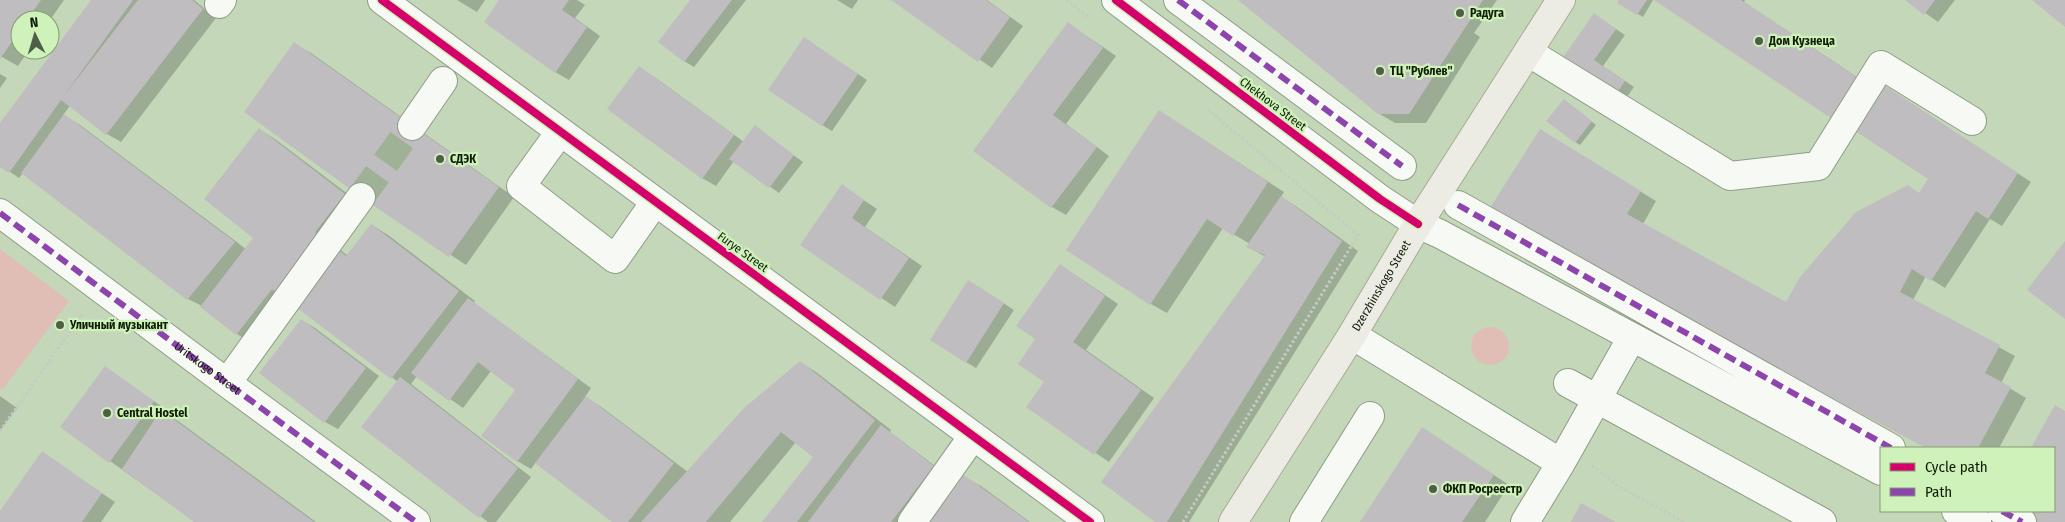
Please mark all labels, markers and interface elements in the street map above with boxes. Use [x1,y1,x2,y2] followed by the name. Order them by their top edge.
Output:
[1470,6,1504,20] place label: Радуга
[1454,7,1466,19] marker: Радуга
[10,10,60,60] north arrow
[29,14,39,31] text: N
[1768,34,1835,48] place label: Дом Кузнеца
[1753,35,1765,47] marker: Дом Кузнеца
[1390,64,1453,78] place label: ТЦ "Рублев"
[1374,65,1386,77] marker: ТЦ "Рублев"
[1237,74,1309,134] street label: Chekhova Street
[450,152,476,166] place label: СДЭК
[434,153,446,165] marker: СДЭК
[715,229,771,275] street label: Furye Street
[1349,238,1414,334] street label: Dzerzhinskogo Street
[69,318,169,332] place label: Уличный музыкант
[54,319,66,331] marker: Уличный музыкант
[171,339,243,398] street label: Uritskogo Street
[117,406,188,420] place label: Central Hostel
[101,407,113,419] marker: Central Hostel
[1880,447,2055,512] legend
[1925,458,1988,476] text: Cycle path
[1443,482,1523,496] place label: ФКП Росреестр
[1427,483,1439,495] marker: ФКП Росреестр
[1925,483,1952,501] text: Path

